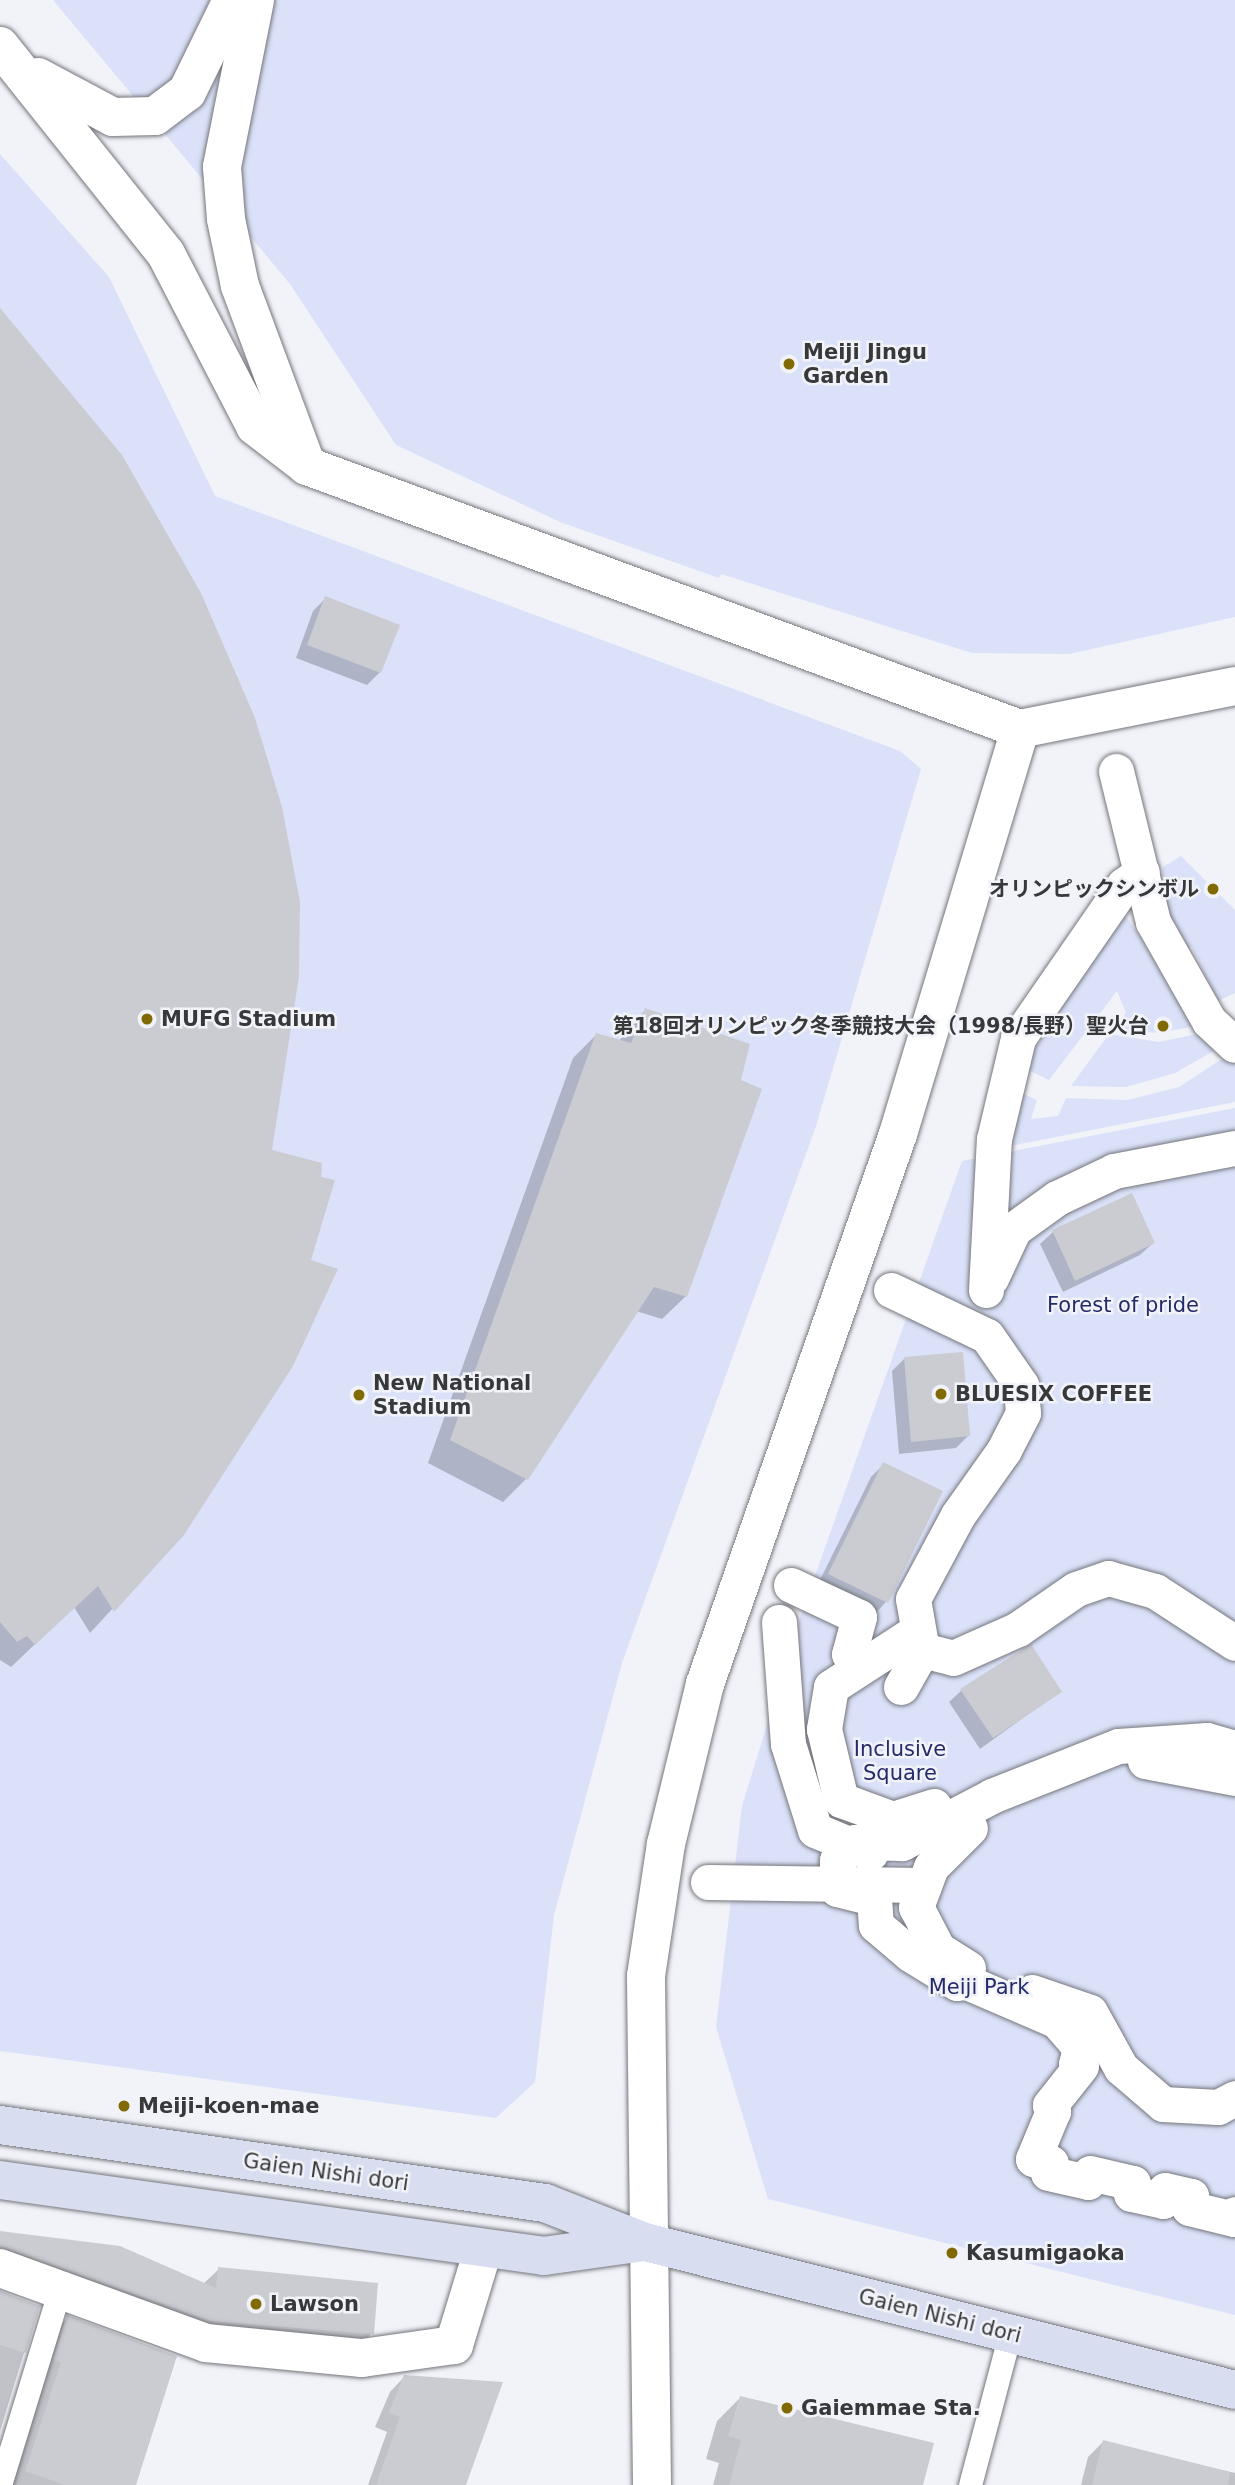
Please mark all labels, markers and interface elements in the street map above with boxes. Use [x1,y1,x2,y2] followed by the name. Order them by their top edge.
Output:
[803,339,927,389] place label: Meiji Jingu Garden
[781,356,797,372] marker: Meiji Jingu Garden
[989,876,1199,902] place label: オリンピックシンボル
[1205,881,1221,897] marker: オリンピックシンボル
[161,1006,336,1032] place label: MUFG Stadium
[139,1011,155,1027] marker: MUFG Stadium
[613,1013,1149,1039] place label: 第18回オリンピック冬季競技大会（1998/長野）聖火台
[1155,1018,1171,1034] marker: 第18回オリンピック冬季競技大会（1998/長野）聖火台
[1047,1292,1199,1318] park label: Forest of pride
[373,1370,531,1420] place label: New National Stadium
[955,1381,1152,1407] place label: BLUESIX COFFEE
[933,1386,949,1402] marker: BLUESIX COFFEE
[351,1387,367,1403] marker: New National Stadium
[854,1736,946,1786] park label: Inclusive Square
[929,1974,1029,2000] park label: Meiji Park
[138,2093,319,2119] place label: Meiji-koen-mae
[116,2098,132,2114] marker: Meiji-koen-mae
[242,2148,410,2196] street label: Gaien Nishi dori
[966,2240,1125,2266] place label: Kasumigaoka
[944,2245,960,2261] marker: Kasumigaoka
[856,2284,1024,2348] street label: Gaien Nishi dori
[270,2291,359,2317] place label: Lawson
[248,2296,264,2312] marker: Lawson
[801,2395,981,2421] place label: Gaiemmae Sta.
[779,2400,795,2416] marker: Gaiemmae Sta.

